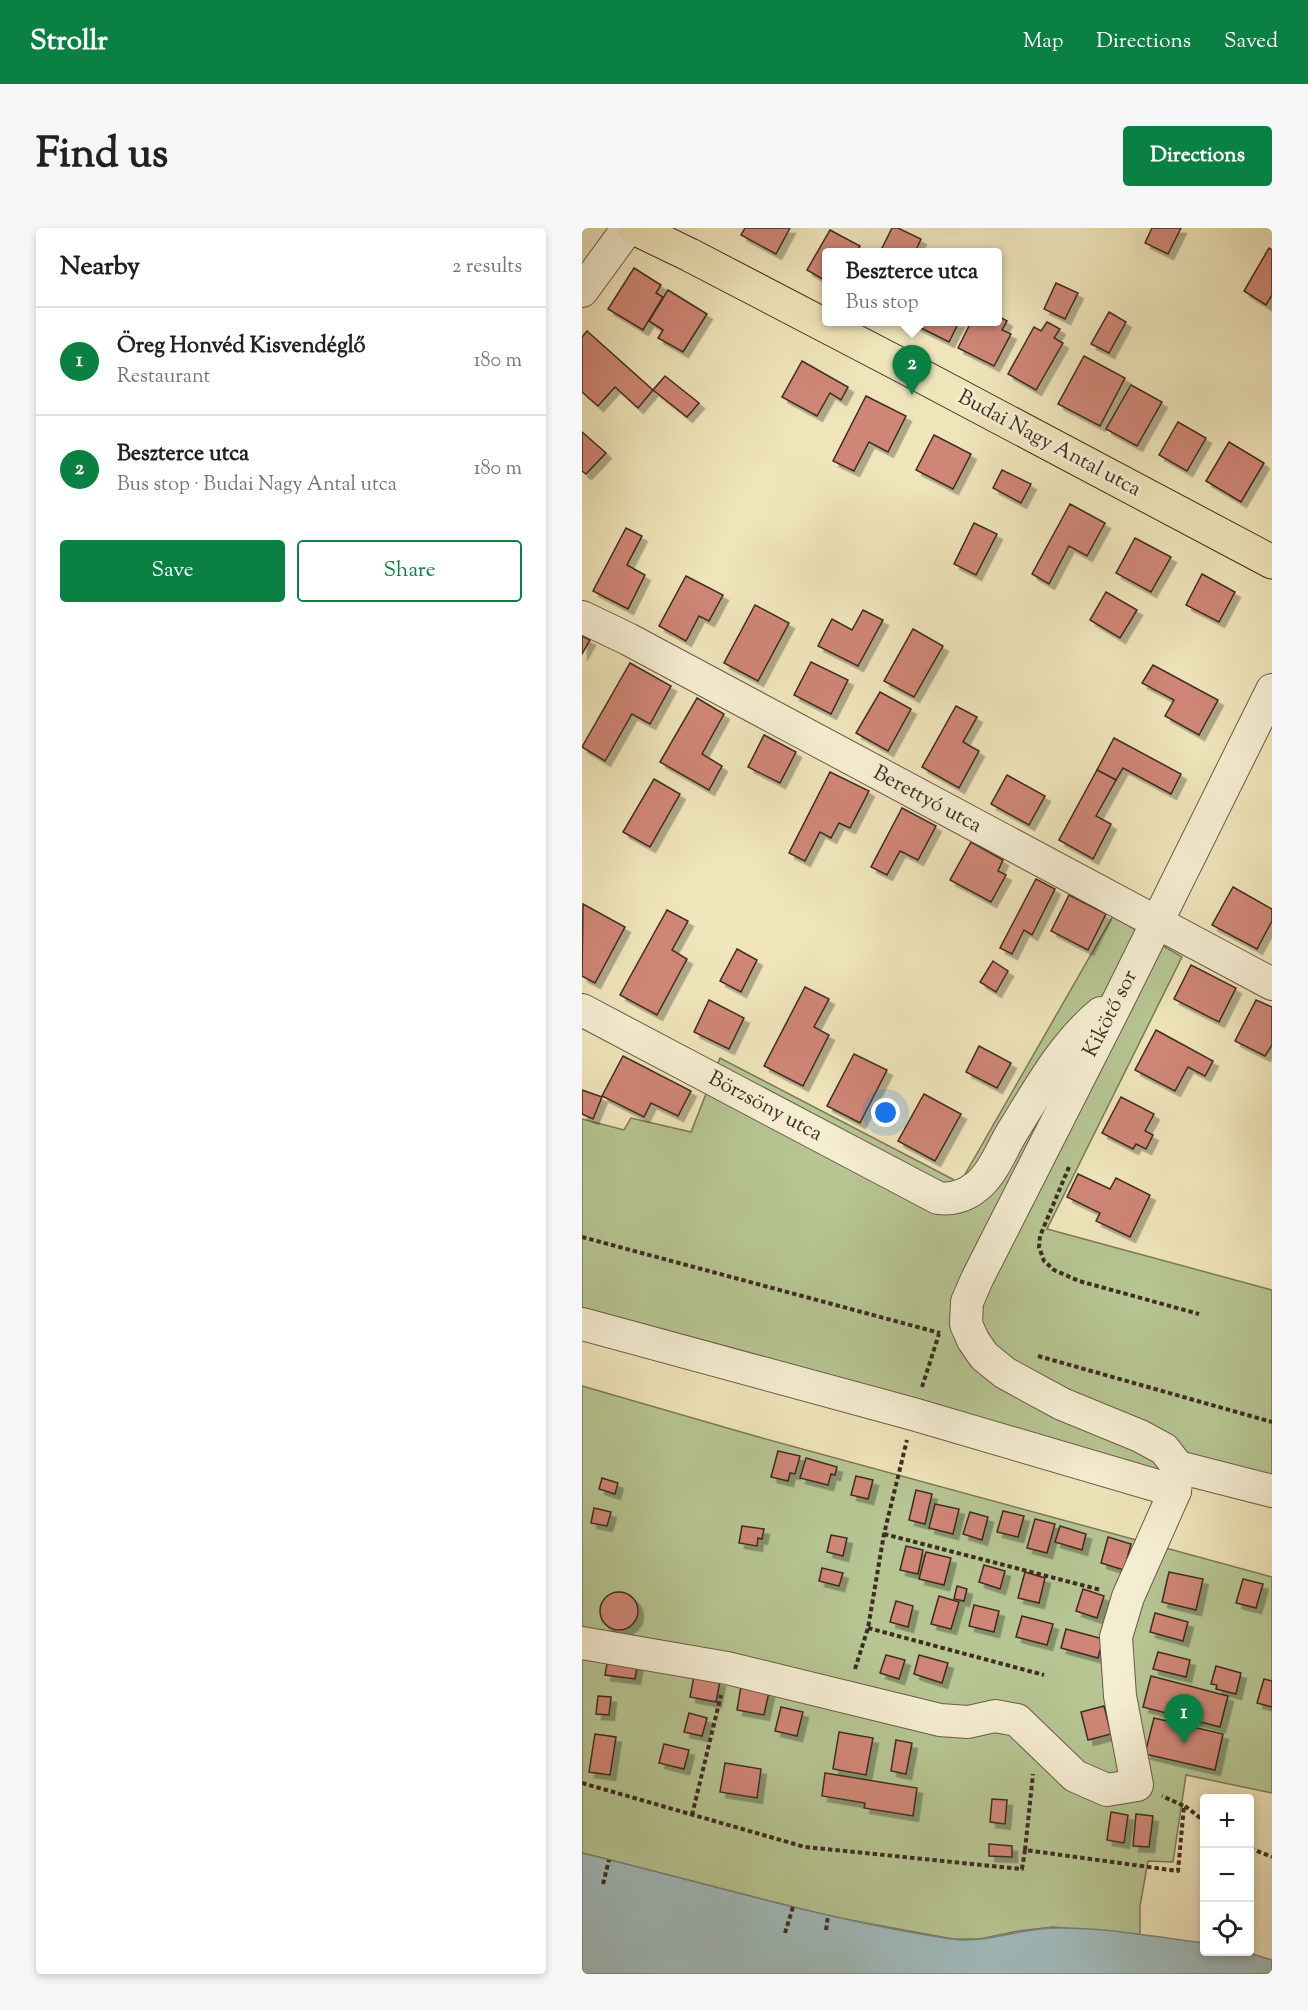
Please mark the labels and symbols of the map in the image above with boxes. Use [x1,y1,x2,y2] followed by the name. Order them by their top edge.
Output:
[892,346,932,395] pin: 2
[952,383,1146,505] street label: Budai Nagy Antal utca
[867,759,987,841] street label: Berettyó utca
[1076,965,1146,1063] street label: Kikötő sor
[703,1064,828,1150] street label: Börzsöny utca
[871,1098,900,1127] your location
[1164,1694,1204,1744] pin: 1

